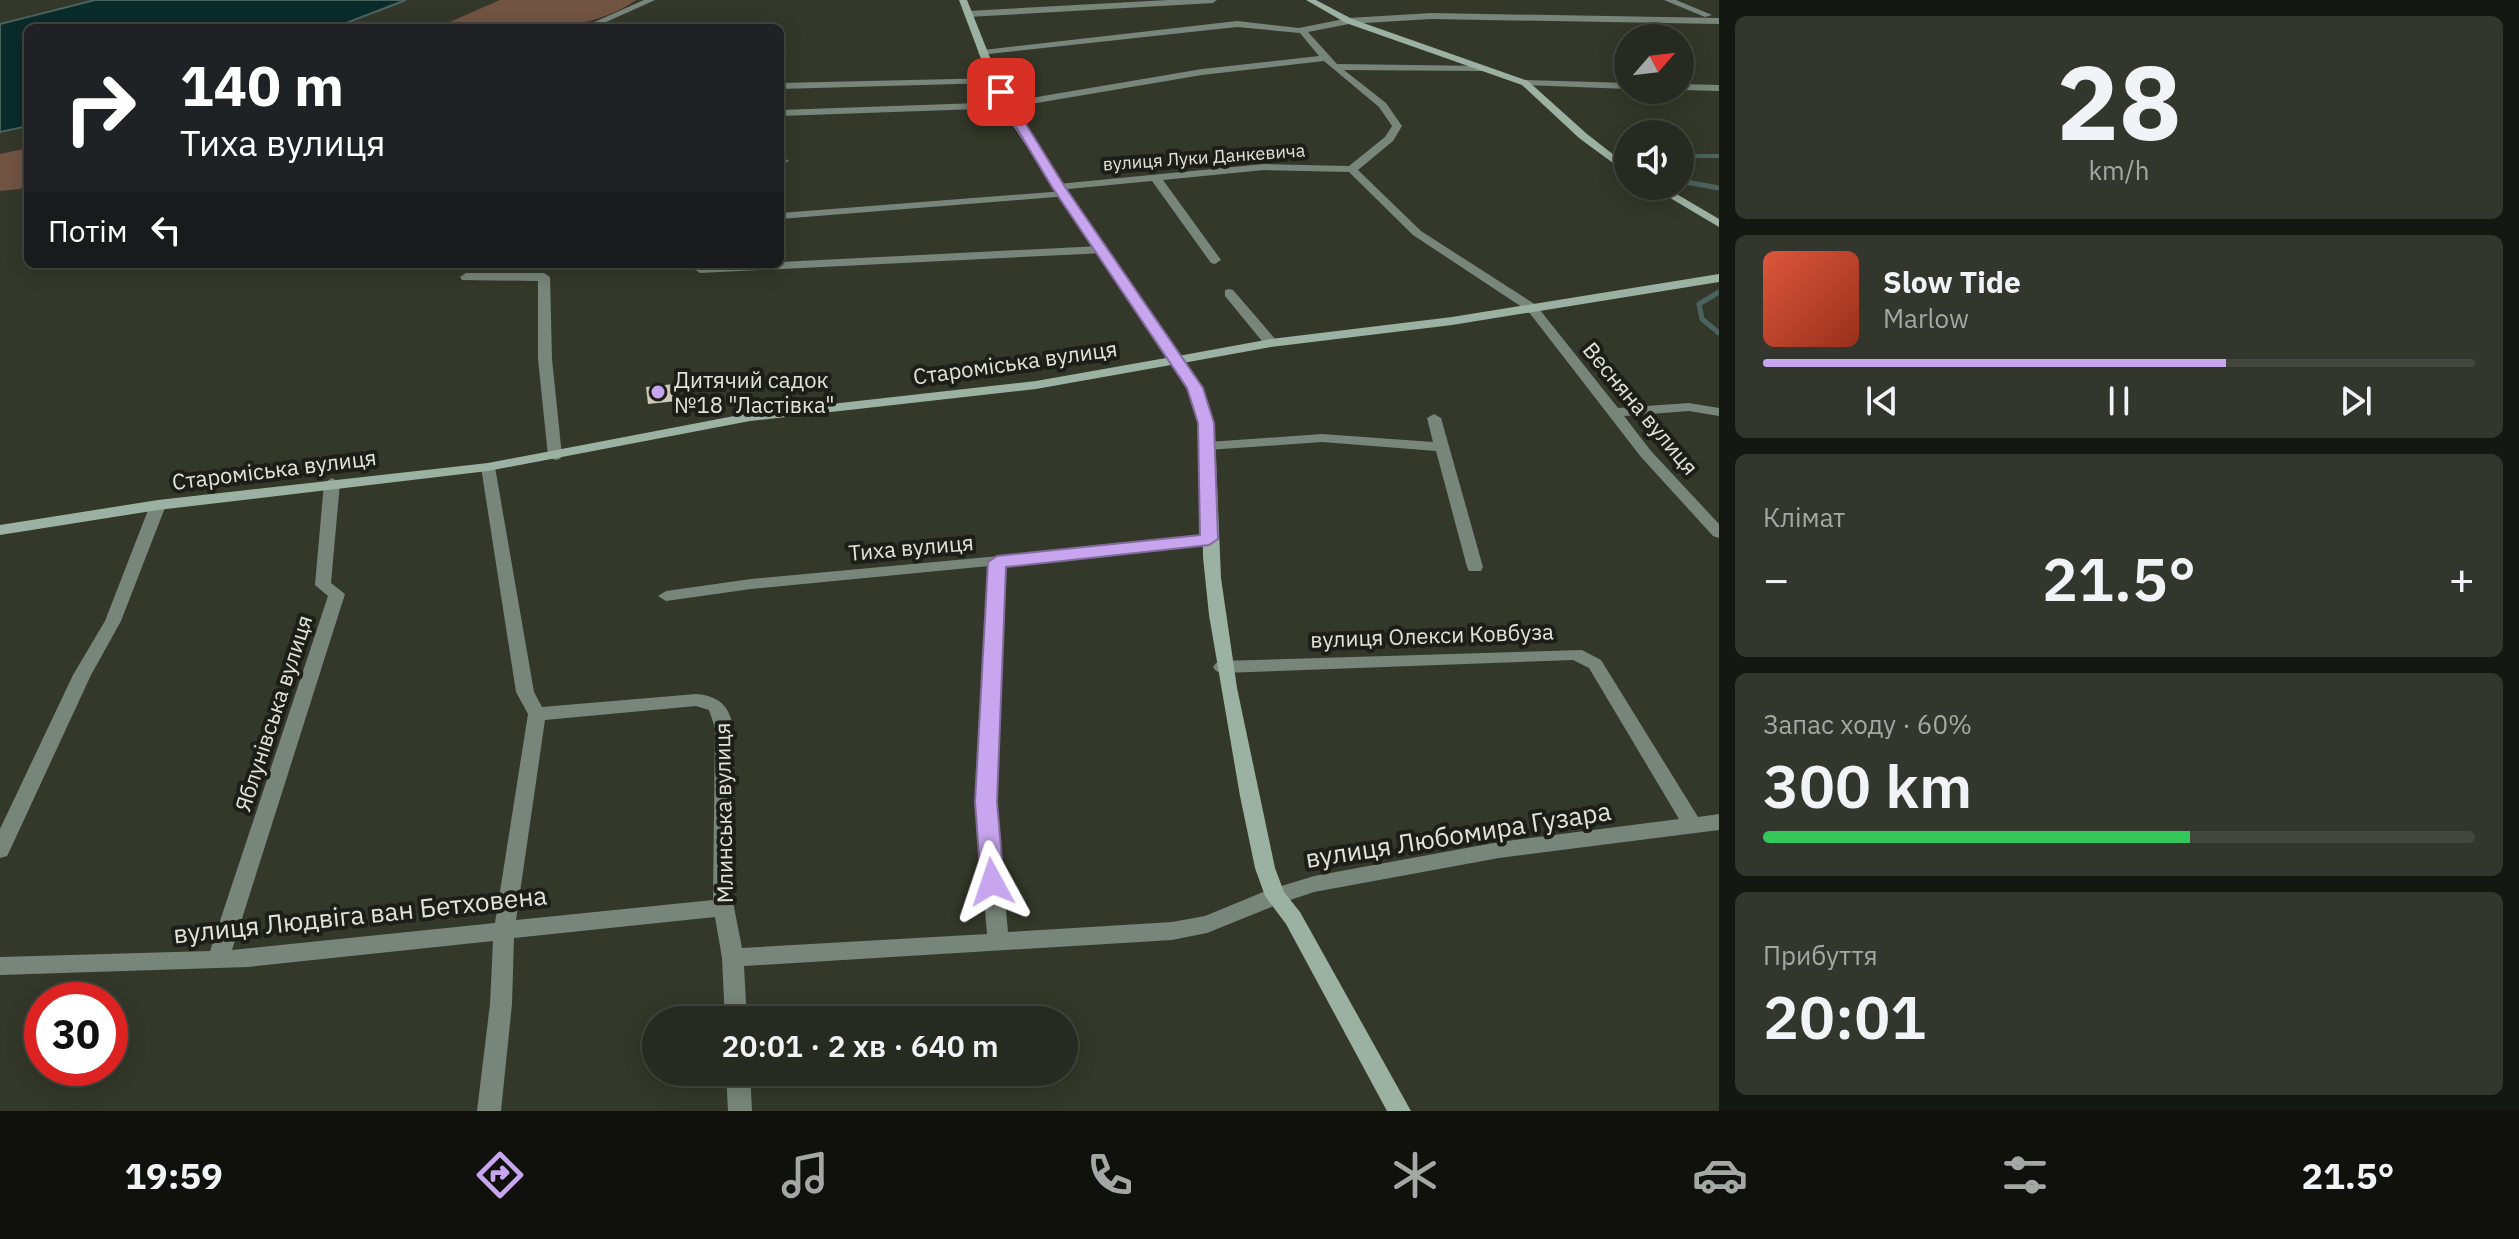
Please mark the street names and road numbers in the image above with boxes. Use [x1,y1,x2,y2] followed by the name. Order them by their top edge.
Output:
[1102,138,1306,176] street label: вулиця Луки Данкевича
[911,333,1119,391] street label: Староміська вулиця
[1577,335,1705,481] street label: Весняна вулиця
[170,442,378,496] street label: Староміська вулиця
[847,527,975,567] street label: Тиха вулиця
[228,611,318,815] street label: Яблунівська вулиця
[1310,616,1554,654] street label: вулиця Олекси Ковбуза
[707,722,739,904] street label: Млинська вулиця
[1303,793,1613,875] street label: вулиця Любомира Гузара
[171,877,549,951] street label: вулиця Людвіга ван Бетховена

